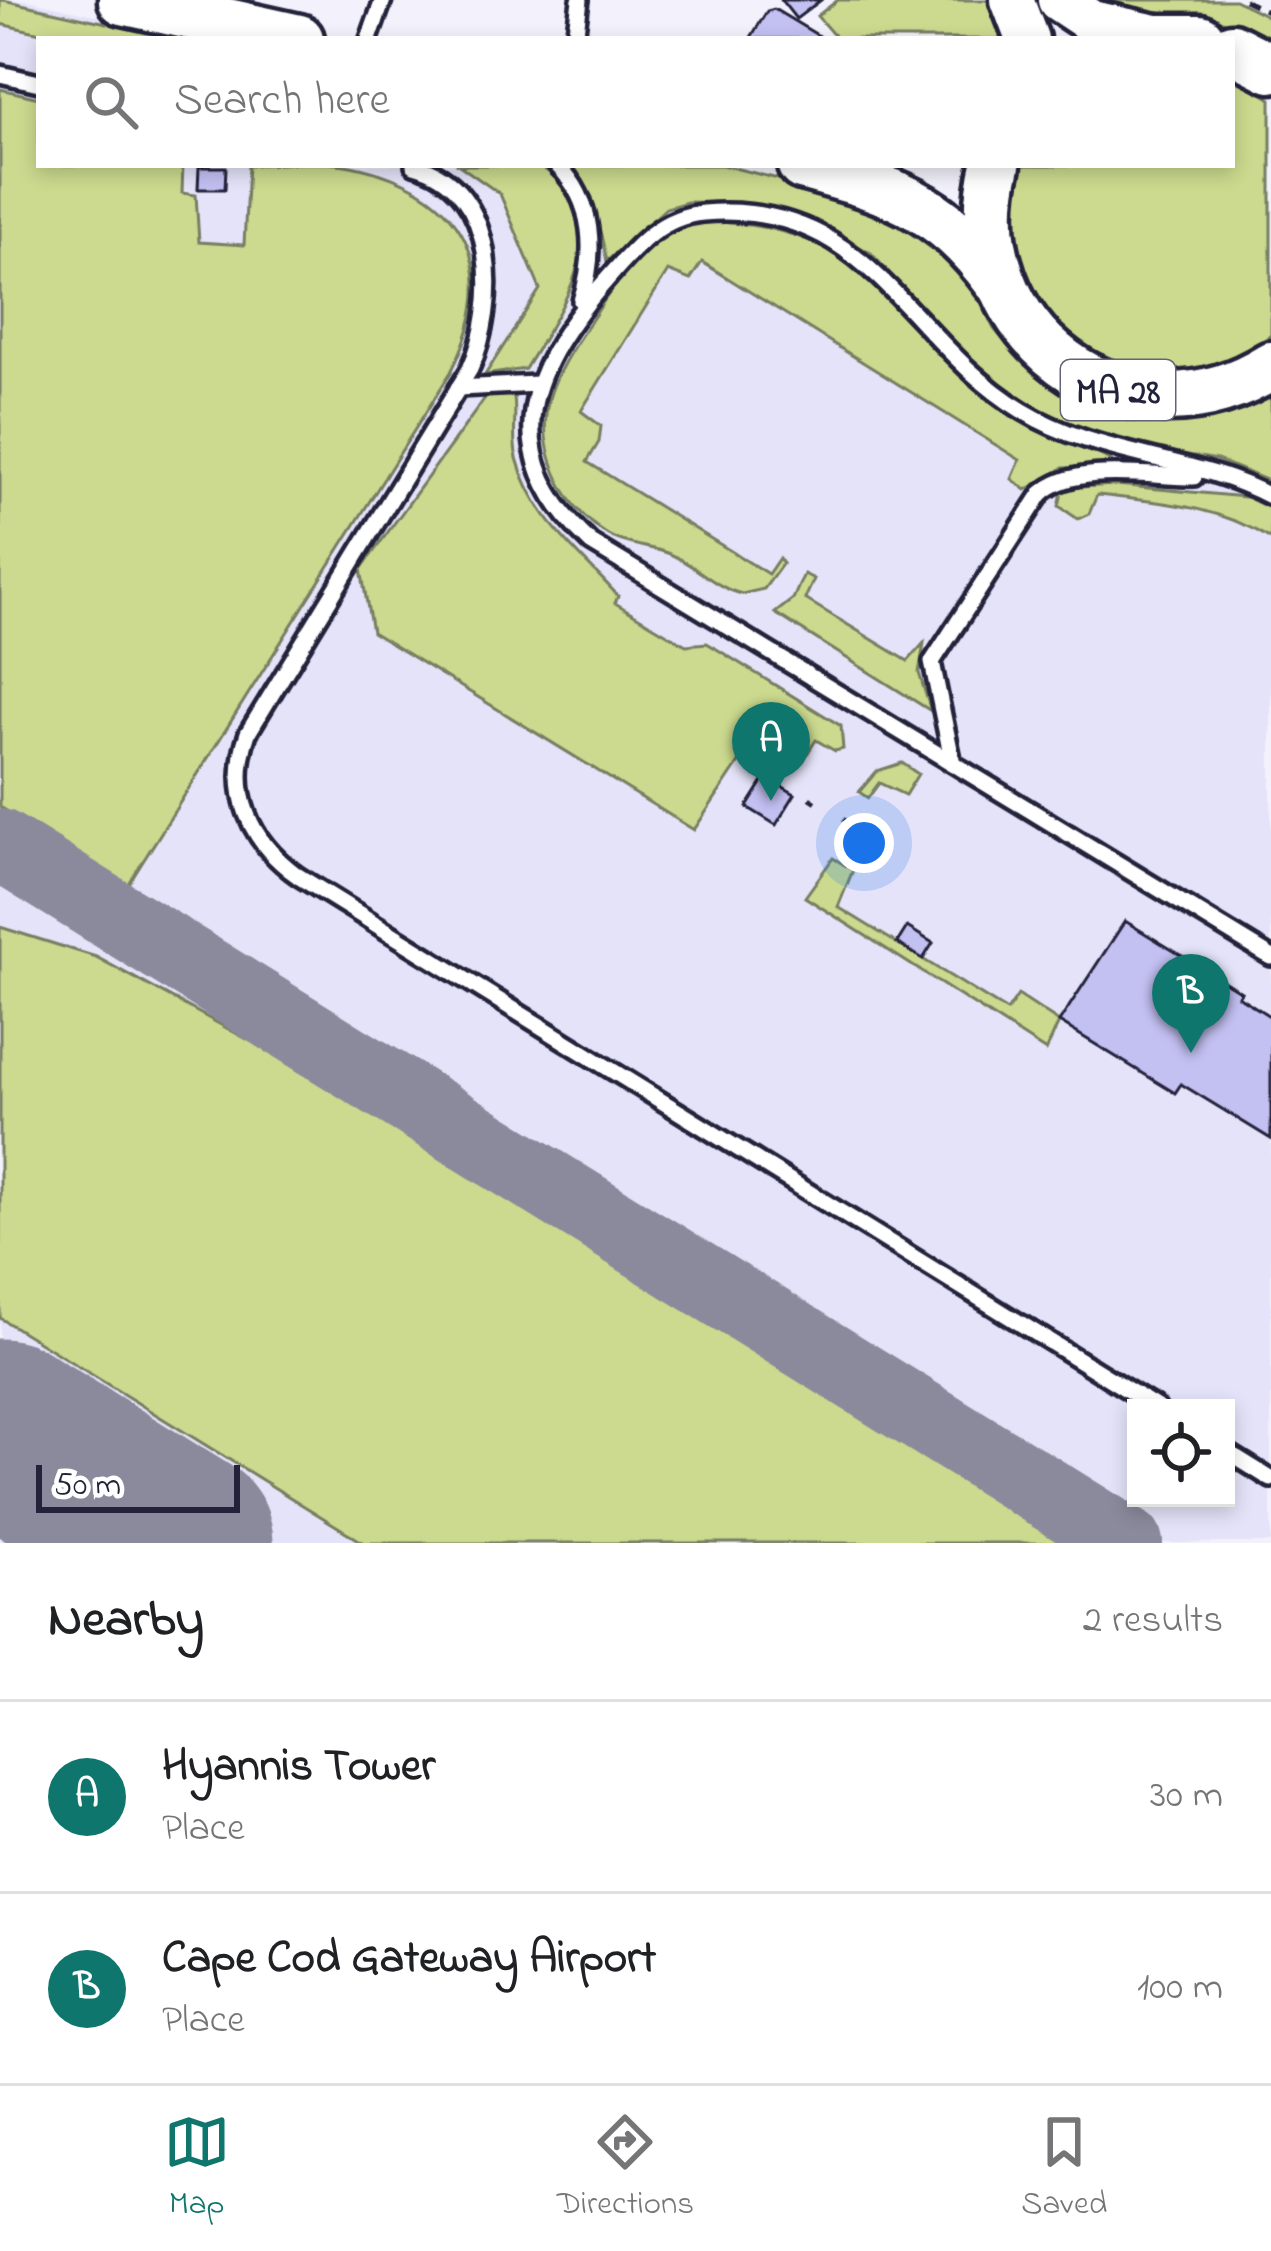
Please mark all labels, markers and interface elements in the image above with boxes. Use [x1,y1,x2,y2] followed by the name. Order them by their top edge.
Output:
[36,36,1235,168] search box
[78,69,144,135] icon: search
[174,69,390,135] text: Search here
[1061,360,1175,420] road number: MA 28
[732,702,810,801] pin: A
[834,813,894,873] your location
[1152,954,1230,1053] pin: B
[1127,1399,1235,1507] map controls
[1127,1399,1235,1507] button: locate
[36,1459,240,1512] scale bar
[54,1462,121,1510] text: 50 m
[48,1584,204,1659] text: Nearby
[1083,1593,1223,1650] text: 2 results
[162,1735,435,1801] text: Hyannis Tower
[75,1768,99,1825] text: A
[1150,1768,1223,1825] text: 30 m
[162,1801,245,1858] text: Place
[162,1927,656,1993] text: Cape Cod Gateway Airport
[74,1960,100,2017] text: B
[1137,1960,1223,2017] text: 100 m
[162,1993,245,2050] text: Place
[164,2109,230,2229] tab: Map
[557,2109,694,2229] tab: Directions
[1021,2109,1107,2229] tab: Saved

